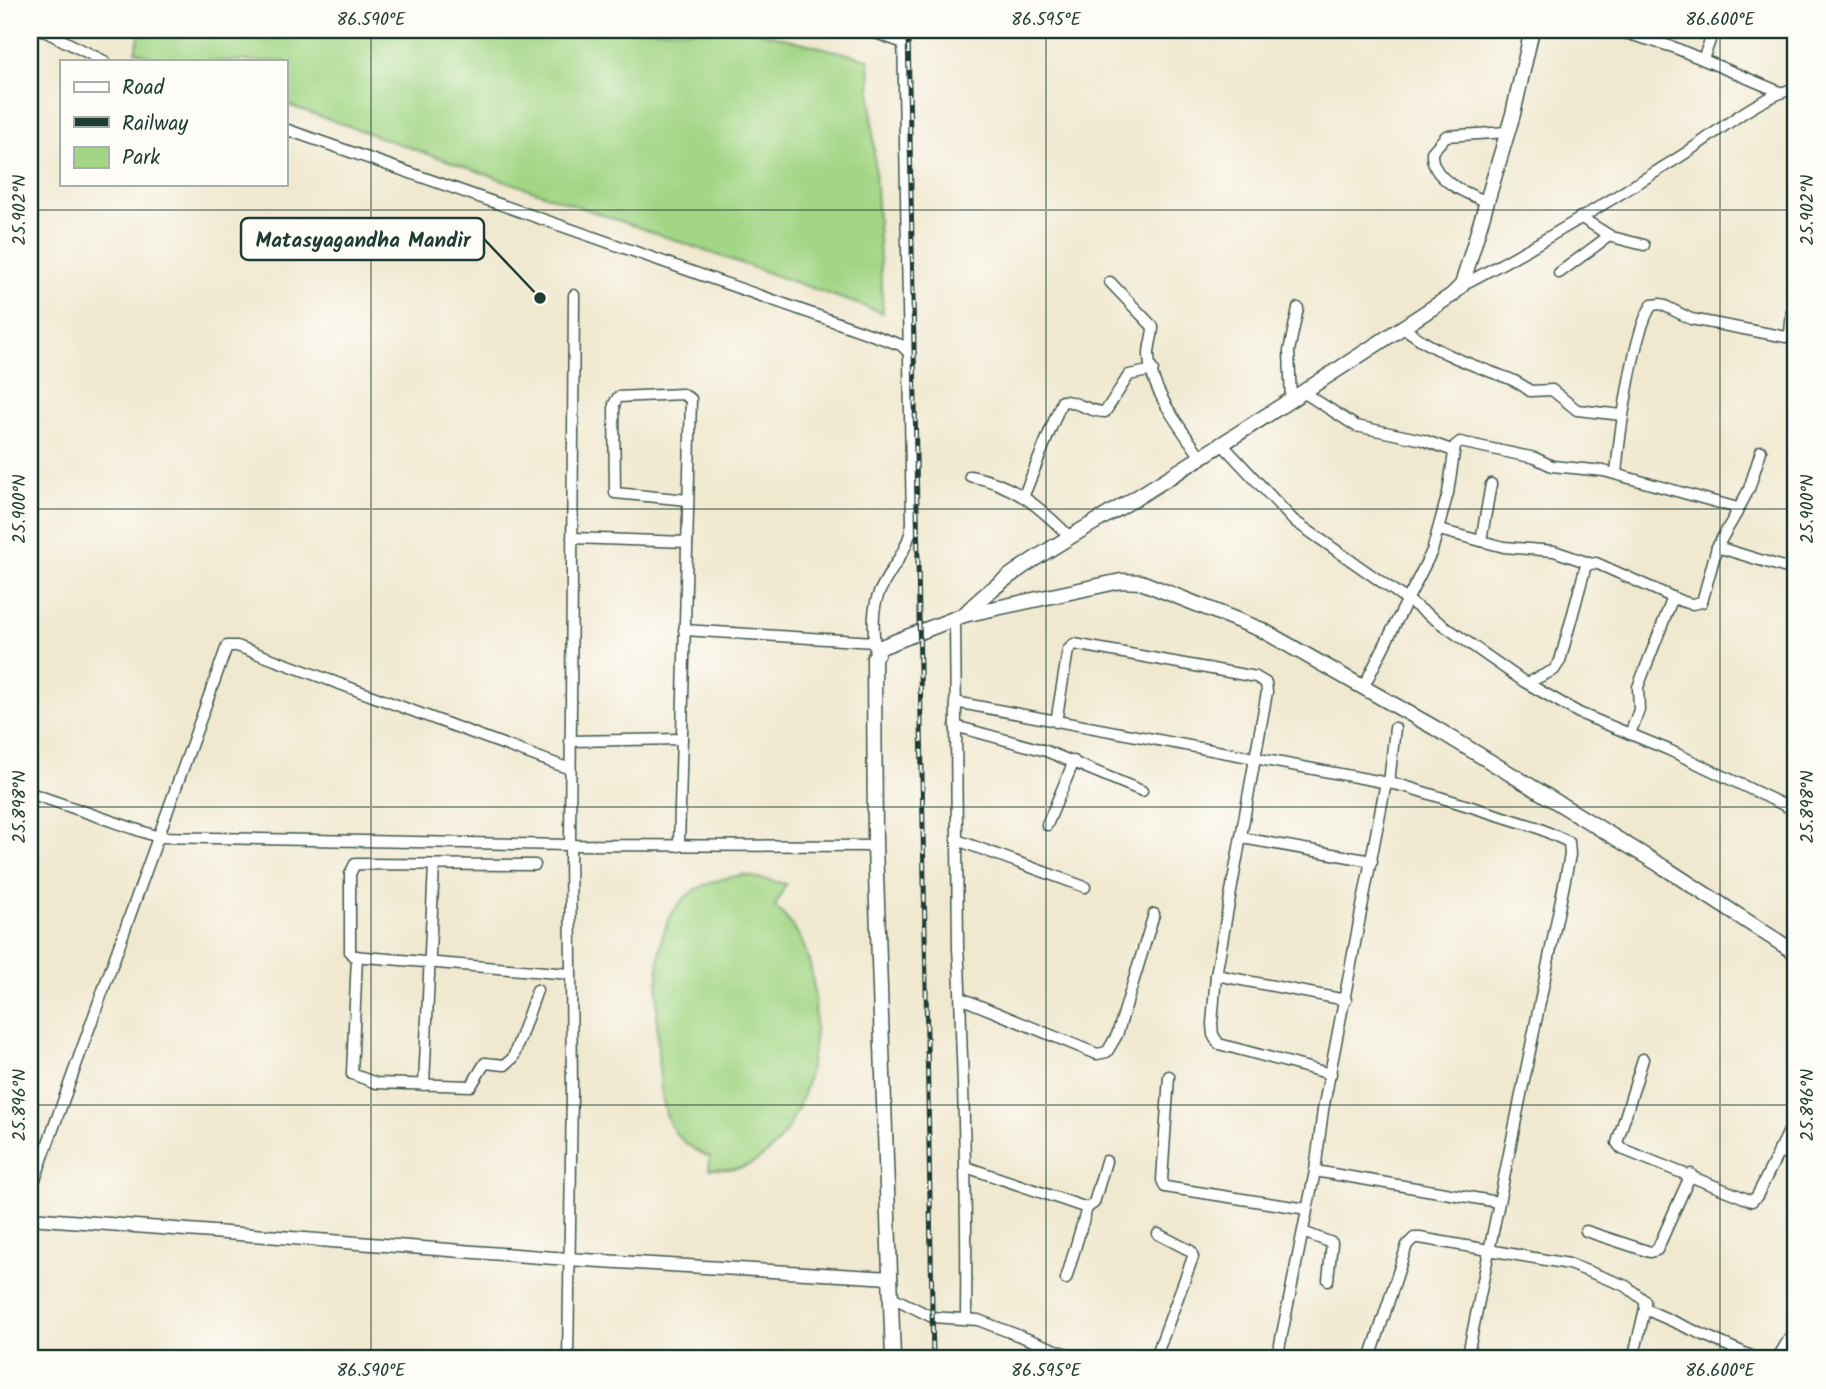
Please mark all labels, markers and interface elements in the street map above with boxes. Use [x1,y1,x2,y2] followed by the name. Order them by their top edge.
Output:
[336,6,406,35] text: 86.590°E
[1011,6,1081,35] text: 86.595°E
[1685,6,1755,35] text: 86.600°E
[60,60,287,186] legend
[122,72,165,105] text: Road
[122,108,188,141] text: Railway
[122,142,160,175] text: Park
[6,175,35,245] text: 25.902°N
[1794,175,1823,245] text: 25.902°N
[241,218,484,260] callout: Matasyagandha Mandir
[255,225,472,258] text: Matasyagandha Mandir
[6,474,35,544] text: 25.900°N
[1794,474,1823,544] text: 25.900°N
[6,770,35,844] text: 25.898°N
[1794,770,1823,844] text: 25.898°N
[6,1069,35,1141] text: 25.896°N
[1794,1069,1823,1141] text: 25.896°N
[336,1357,406,1386] text: 86.590°E
[1011,1357,1081,1386] text: 86.595°E
[1685,1357,1755,1386] text: 86.600°E

